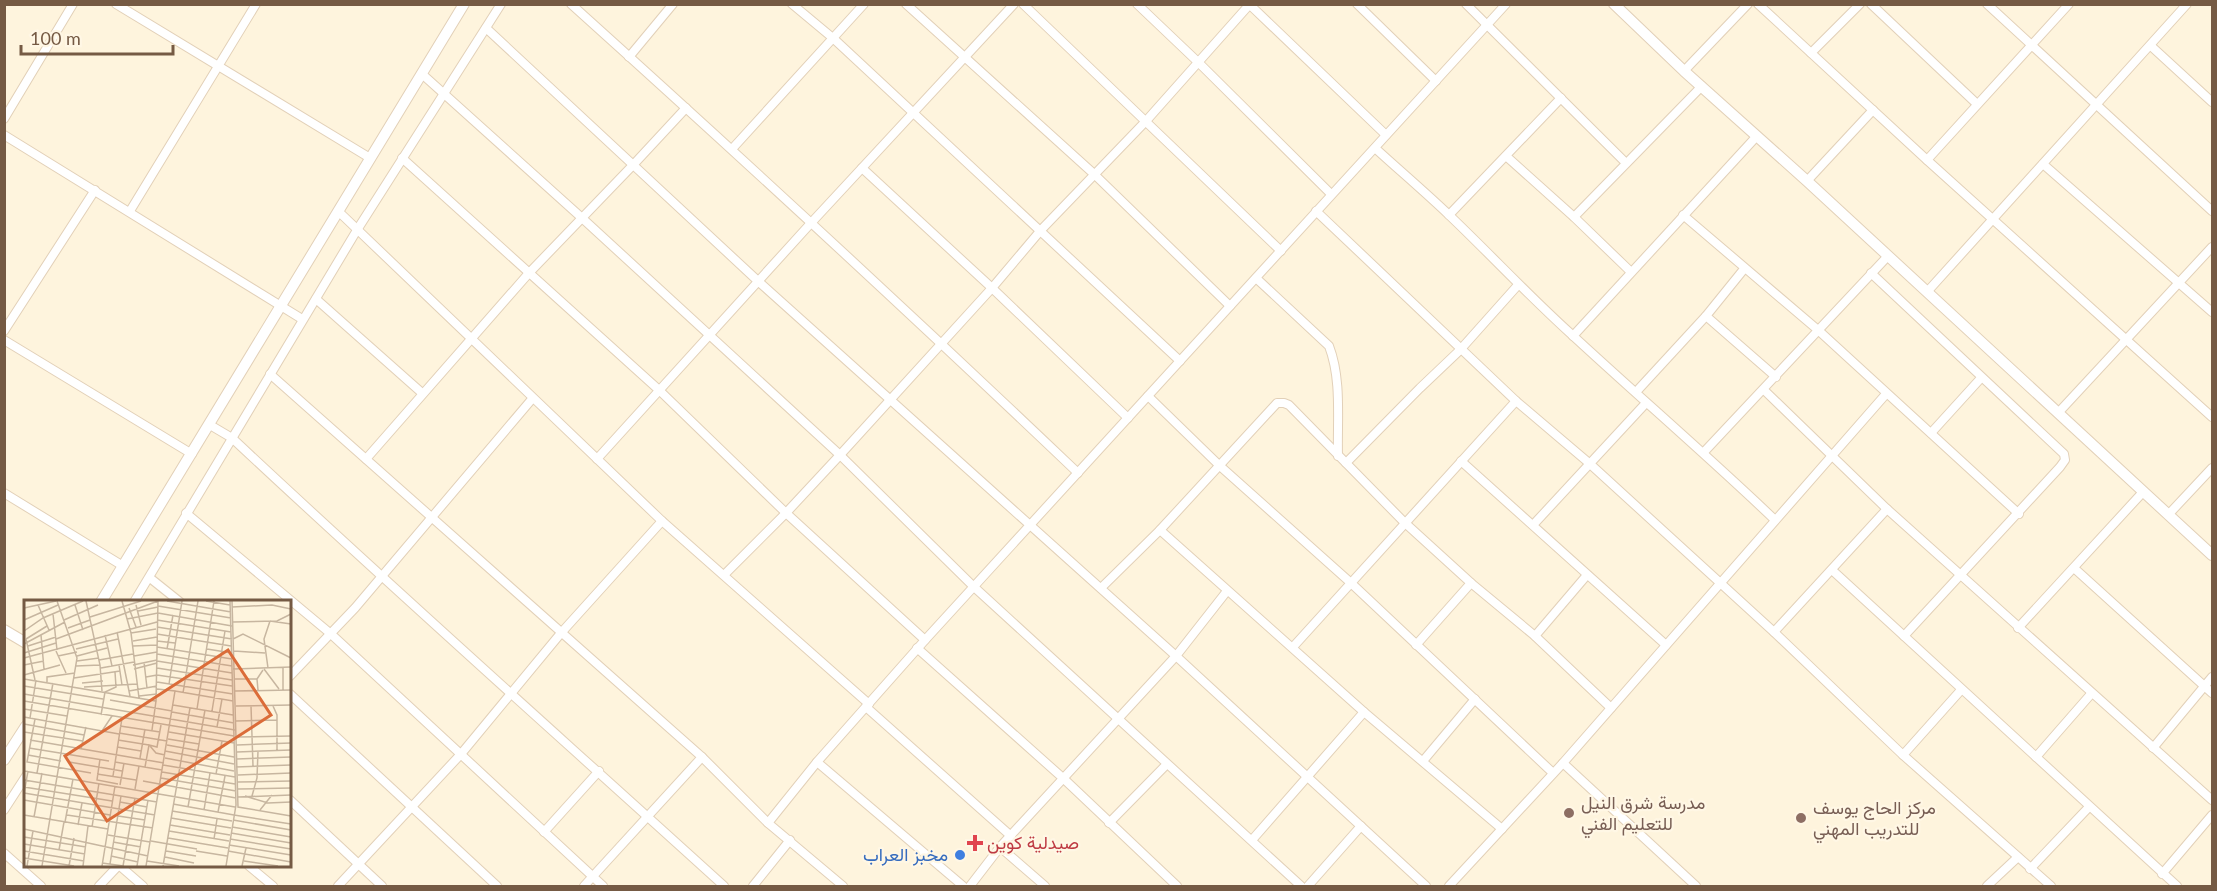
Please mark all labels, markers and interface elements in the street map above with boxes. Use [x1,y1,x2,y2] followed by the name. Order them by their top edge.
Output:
[21,18,172,56] scale bar
[30,27,81,49] text: 100 m
[24,600,291,867] inset map
[1581,791,1705,839] place label: مدرسة شرق النيل للتعليم الفني
[1813,796,1936,844] place label: مركز الحاج يوسف للتدريب المهني
[1562,806,1576,820] marker: مدرسة شرق النيل للتعليم الفني
[1794,811,1808,825] marker: مركز الحاج يوسف للتدريب المهني
[987,831,1079,854] place label: صيدلية كوين
[968,836,982,850] marker: صيدلية كوين
[863,843,948,866] place label: مخبز العراب
[953,848,967,862] marker: مخبز العراب

